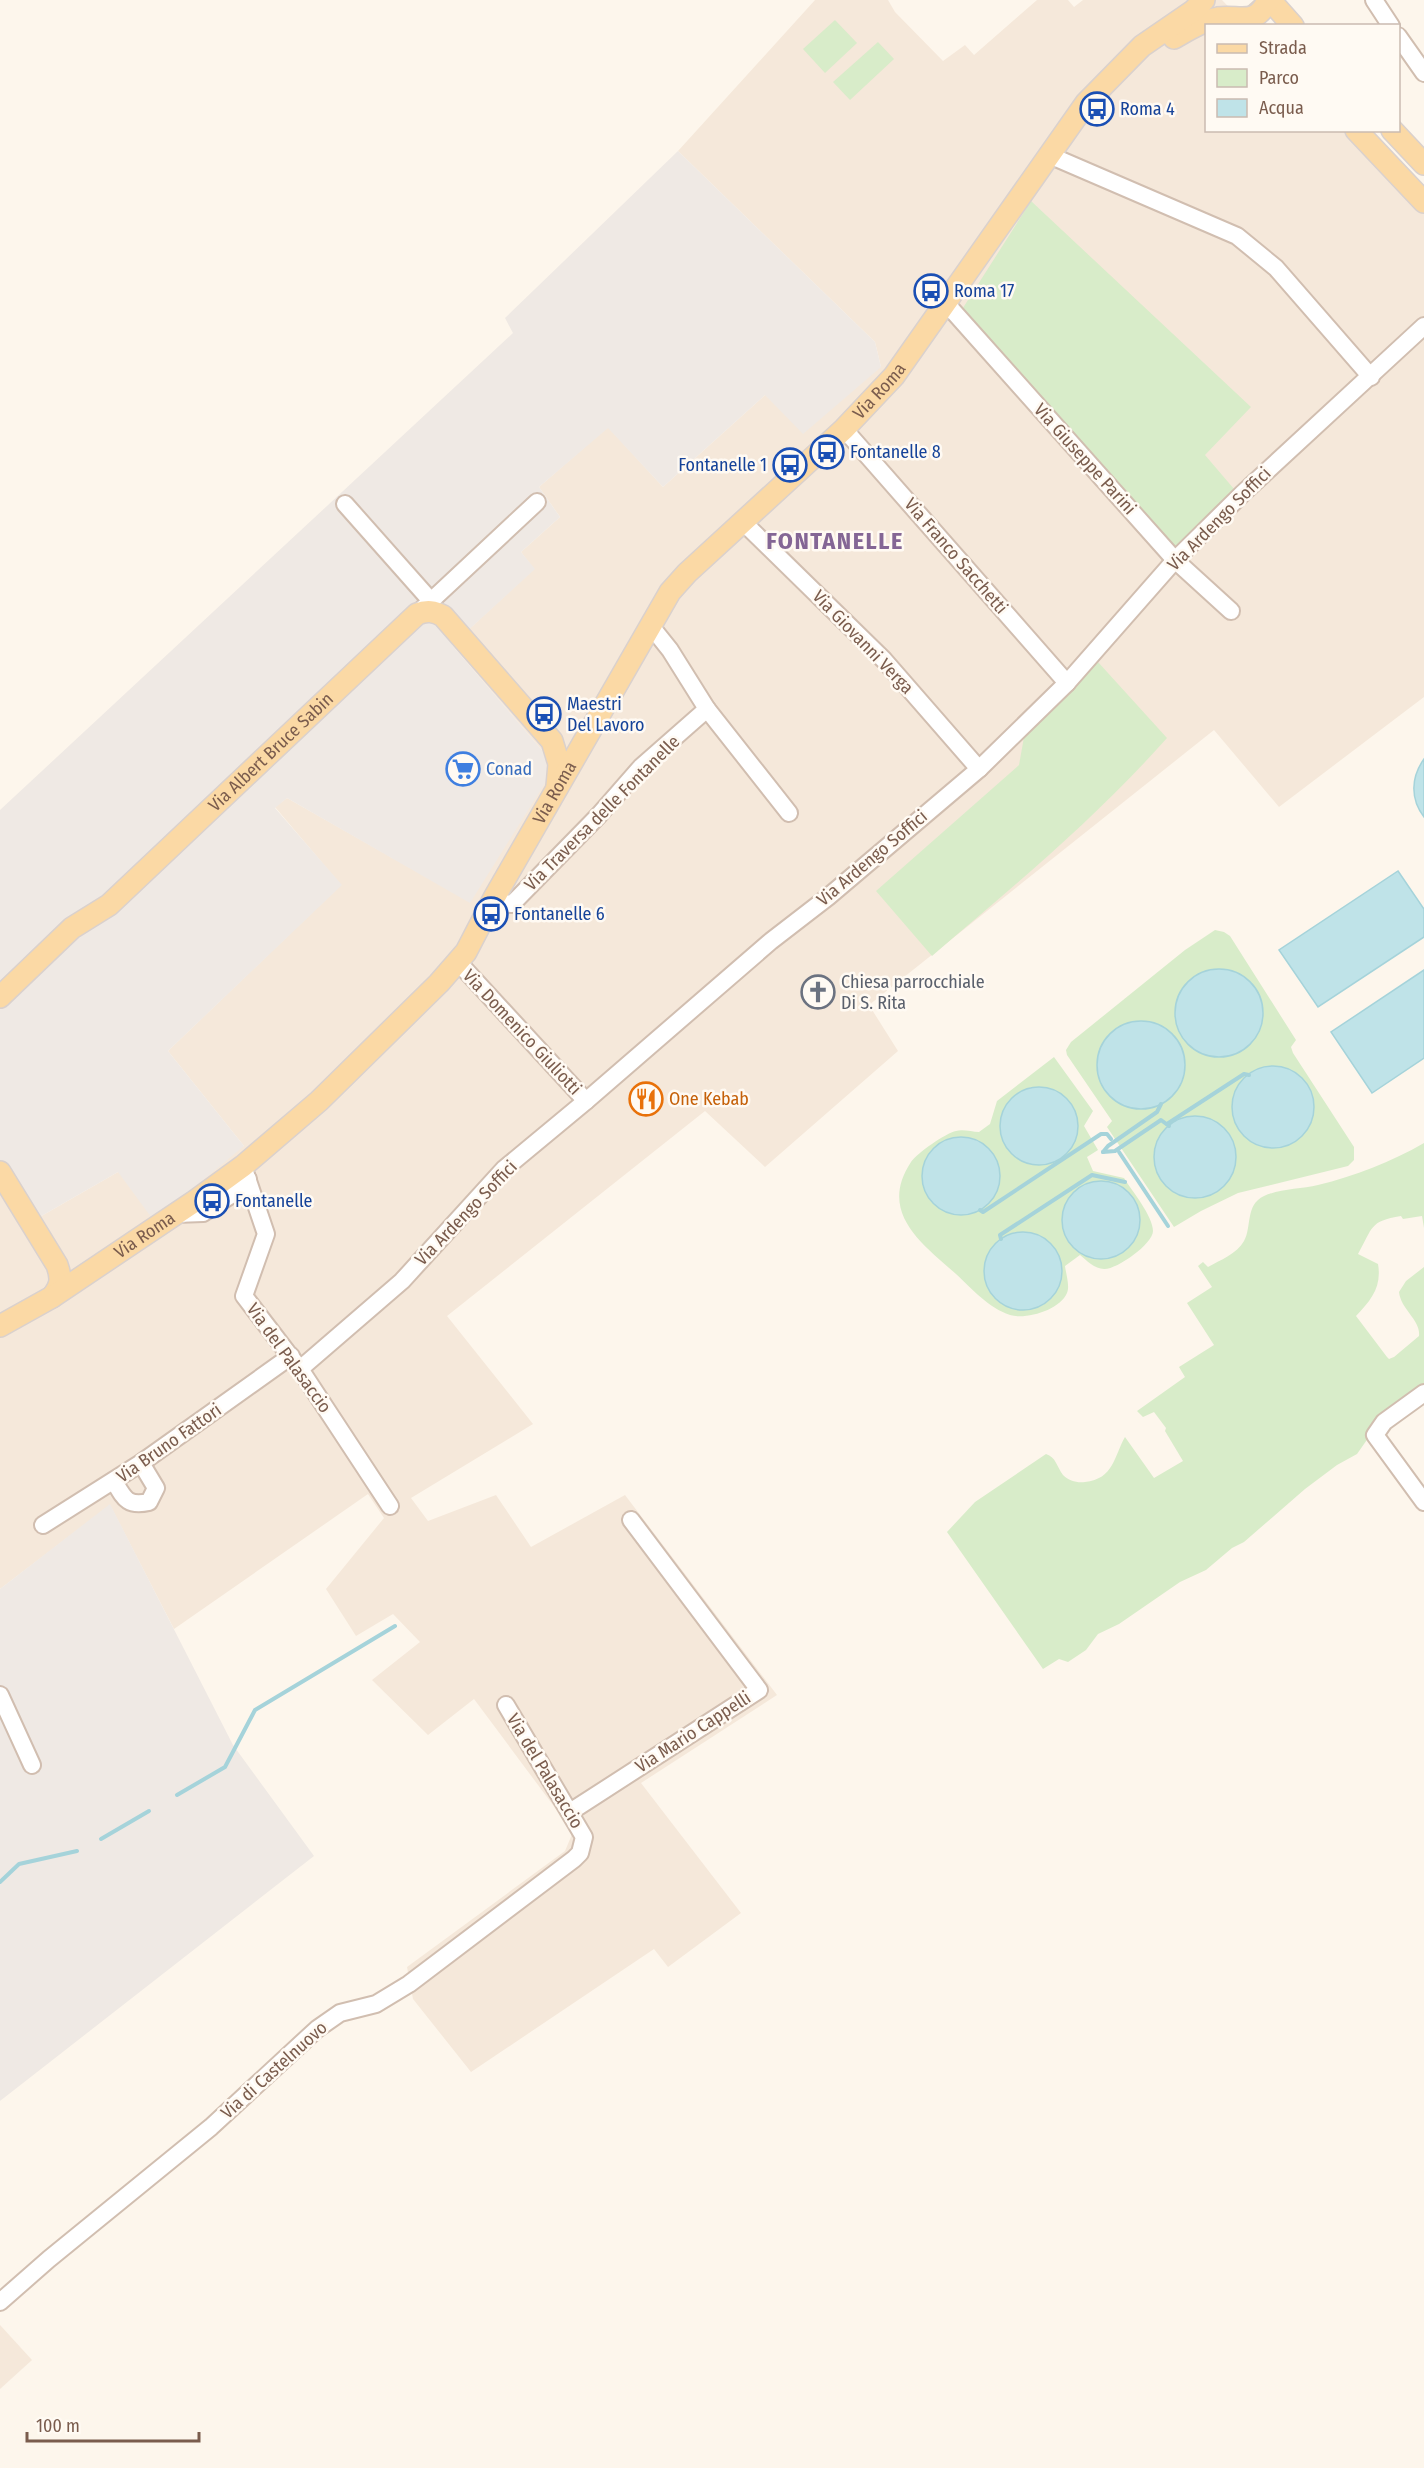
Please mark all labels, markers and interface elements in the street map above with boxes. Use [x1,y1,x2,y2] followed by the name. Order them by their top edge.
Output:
[1205,24,1400,132] legend
[1259,37,1307,59] text: Strada
[1259,67,1299,89] text: Parco
[1079,91,1115,127] bus stop icon: Roma 4
[1259,97,1304,119] text: Acqua
[1120,98,1175,120] place label: Roma 4
[913,273,949,309] bus stop icon: Roma 17
[954,280,1014,302] place label: Roma 17
[848,359,911,424] street label: Via Roma
[1029,399,1141,519] street label: Via Giuseppe Parini
[809,434,845,470] bus stop icon: Fontanelle 8
[850,441,941,463] place label: Fontanelle 8
[772,447,808,483] bus stop icon: Fontanelle 1
[678,454,767,476] place label: Fontanelle 1
[1163,463,1275,575] street label: Via Ardengo Soffici
[900,493,1012,619] street label: Via Franco Sacchetti
[766,527,904,555] district label: FONTANELLE
[808,585,918,699] street label: Via Giovanni Verga
[204,688,338,816] street label: Via Albert Bruce Sabin
[567,693,644,736] place label: Maestri Del Lavoro
[526,696,562,732] bus stop icon: Maestri Del Lavoro
[520,731,684,895] street label: Via Traversa delle Fontanelle
[445,751,481,787] supermarket icon: Conad
[528,757,581,828] street label: Via Roma
[486,758,532,780] place label: Conad
[812,805,932,911] street label: Via Ardengo Soffici
[473,896,509,932] bus stop icon: Fontanelle 6
[514,903,605,925] place label: Fontanelle 6
[458,965,586,1099] street label: Via Domenico Giuliotti
[841,971,985,1014] place label: Chiesa parrocchiale Di S. Rita
[800,974,836,1010] church icon: Chiesa parrocchiale Di S. Rita
[628,1081,664,1117] restaurant icon: One Kebab
[669,1088,749,1110] place label: One Kebab
[410,1156,522,1270] street label: Via Ardengo Soffici
[194,1183,230,1219] bus stop icon: Fontanelle
[235,1190,313,1212] place label: Fontanelle
[110,1207,179,1263] street label: Via Roma
[242,1299,336,1417] street label: Via del Palasaccio
[112,1399,226,1487] street label: Via Bruno Fattori
[631,1687,755,1777] street label: Via Mario Cappelli
[502,1710,588,1832] street label: Via del Palasaccio
[216,2017,332,2123] street label: Via di Castelnuovo
[27,2405,200,2443] scale bar
[36,2415,80,2437] text: 100 m

